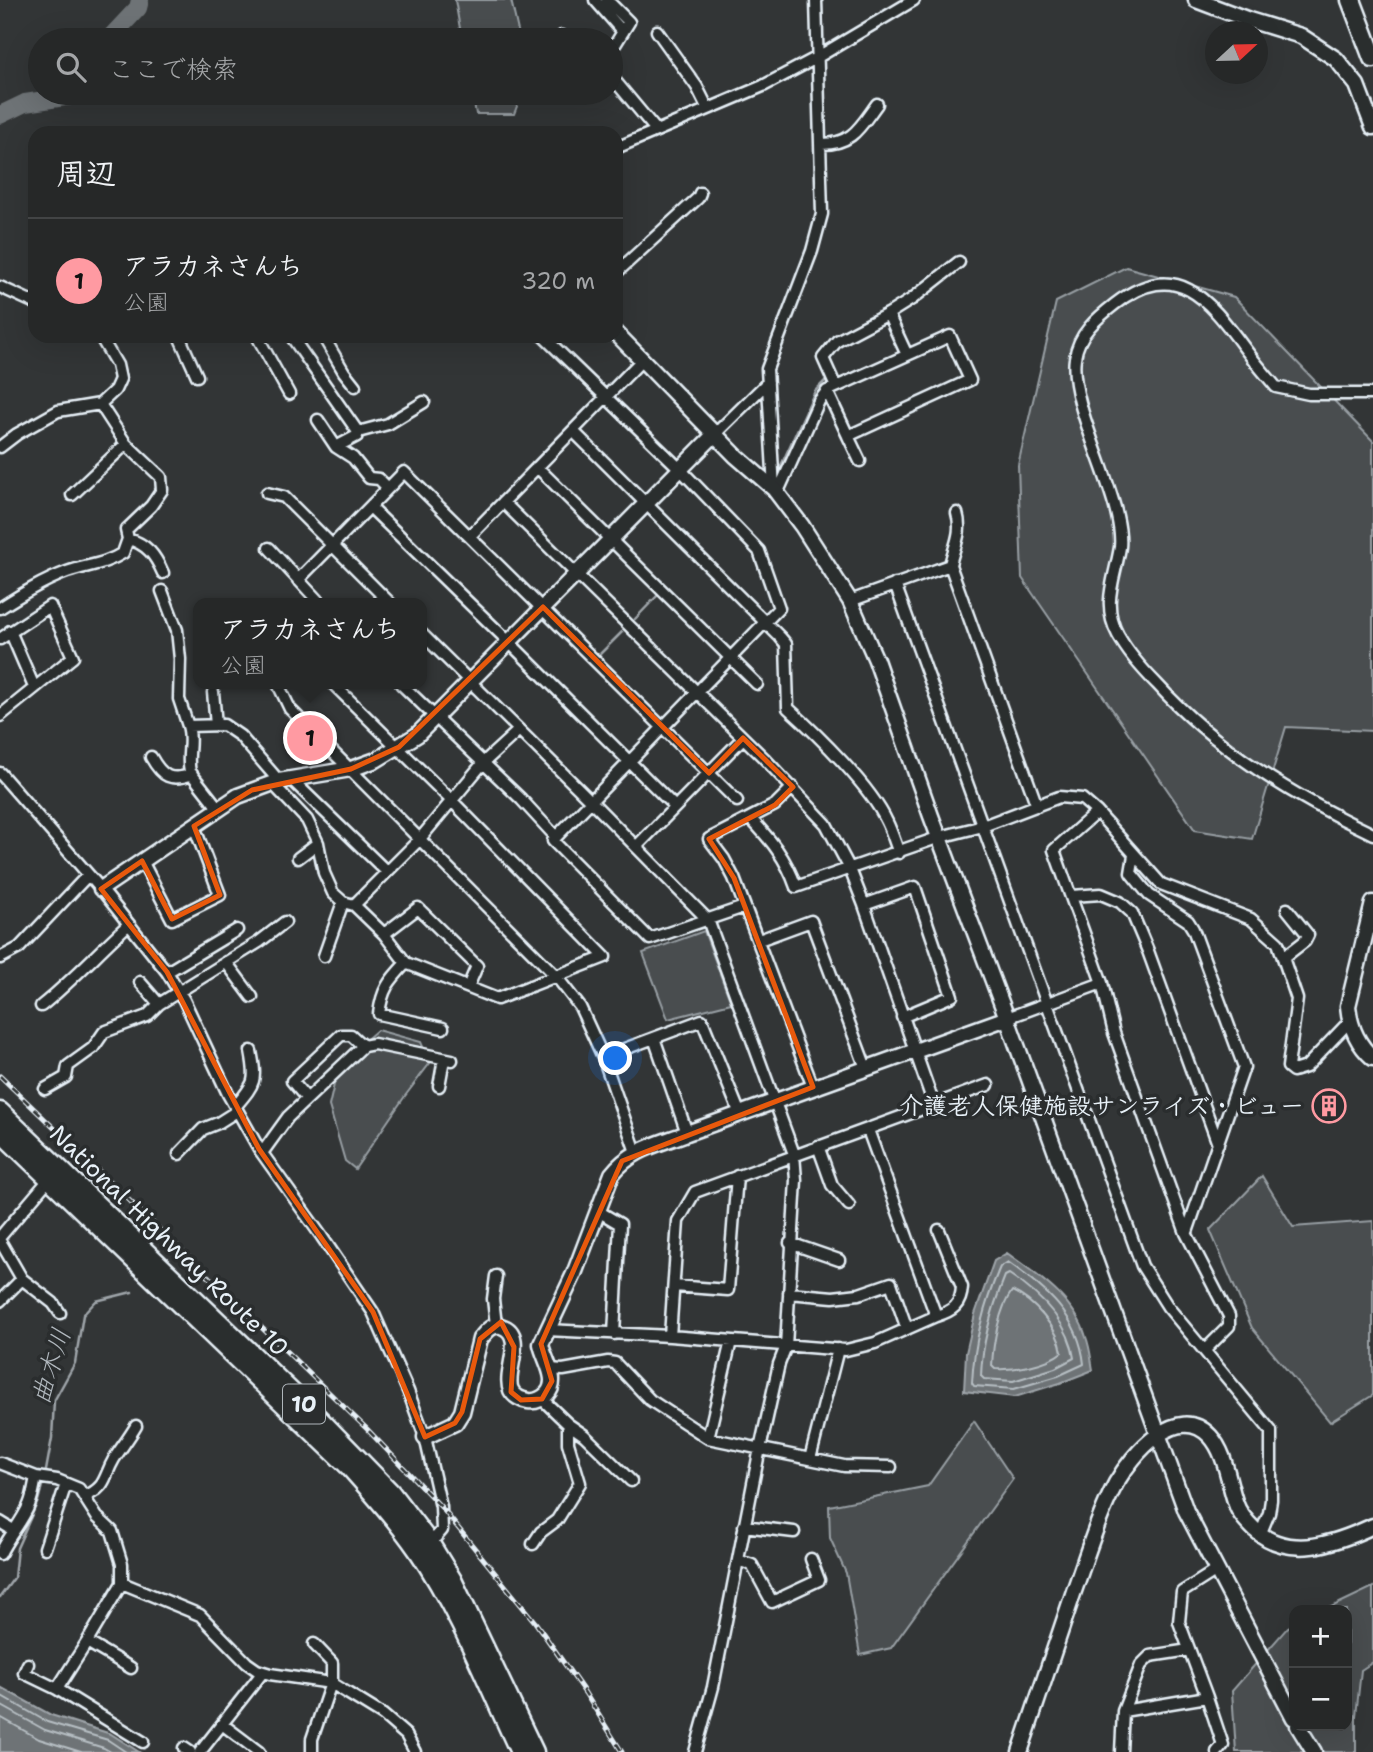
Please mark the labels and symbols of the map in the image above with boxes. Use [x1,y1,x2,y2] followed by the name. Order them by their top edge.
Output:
[1205,21,1268,84] north arrow
[287,712,333,764] pin: 1
[598,1041,632,1075] your location
[1310,1087,1348,1125] building icon: 介護老人保健施設サンライズ・ビュー
[899,1090,1304,1122] place label: 介護老人保健施設サンライズ・ビュー
[43,1118,295,1364] street label: National Highway Route 10
[22,1324,78,1408] water label: 曲木川
[283,1385,325,1424] road number: 10

